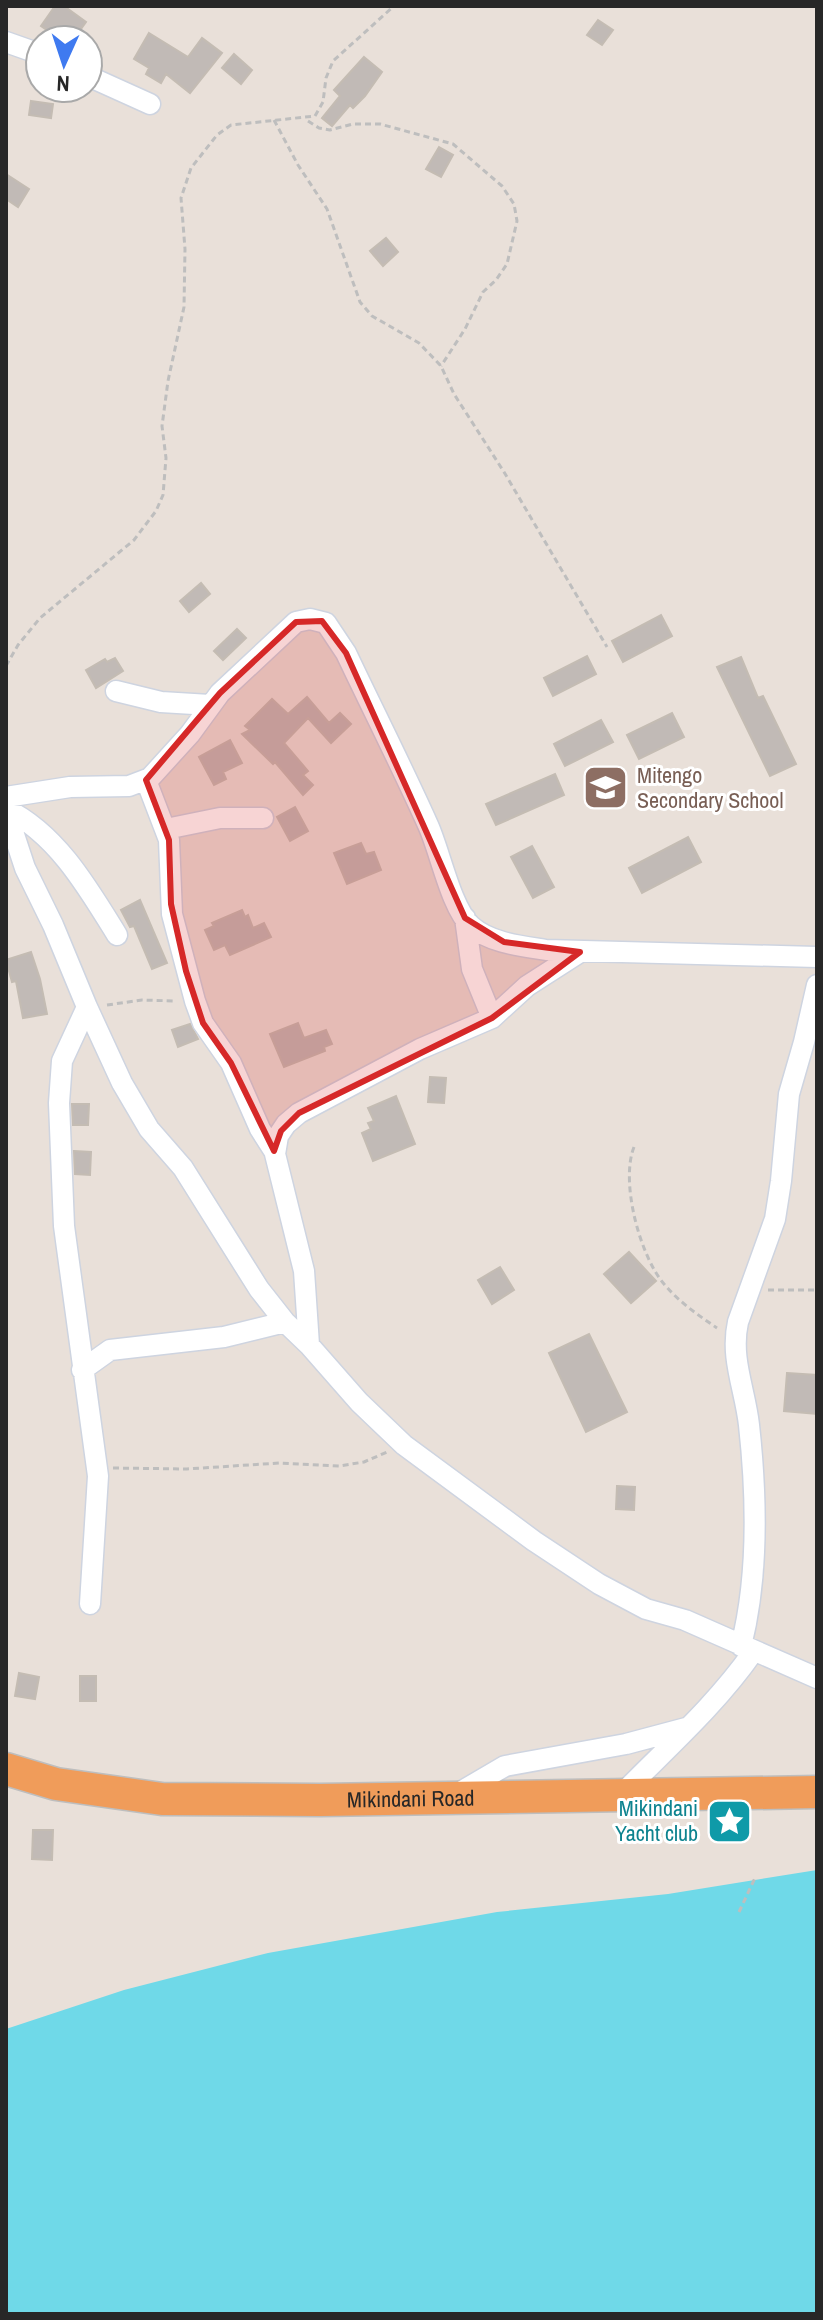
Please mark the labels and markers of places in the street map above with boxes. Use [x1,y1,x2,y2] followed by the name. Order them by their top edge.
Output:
[637,760,783,815] place label: Mitengo Secondary School
[582,764,630,812] school or university icon: Mitengo Secondary School
[615,1793,698,1848] place label: Mikindani Yacht club
[705,1797,753,1845] place icon: Mikindani Yacht club

